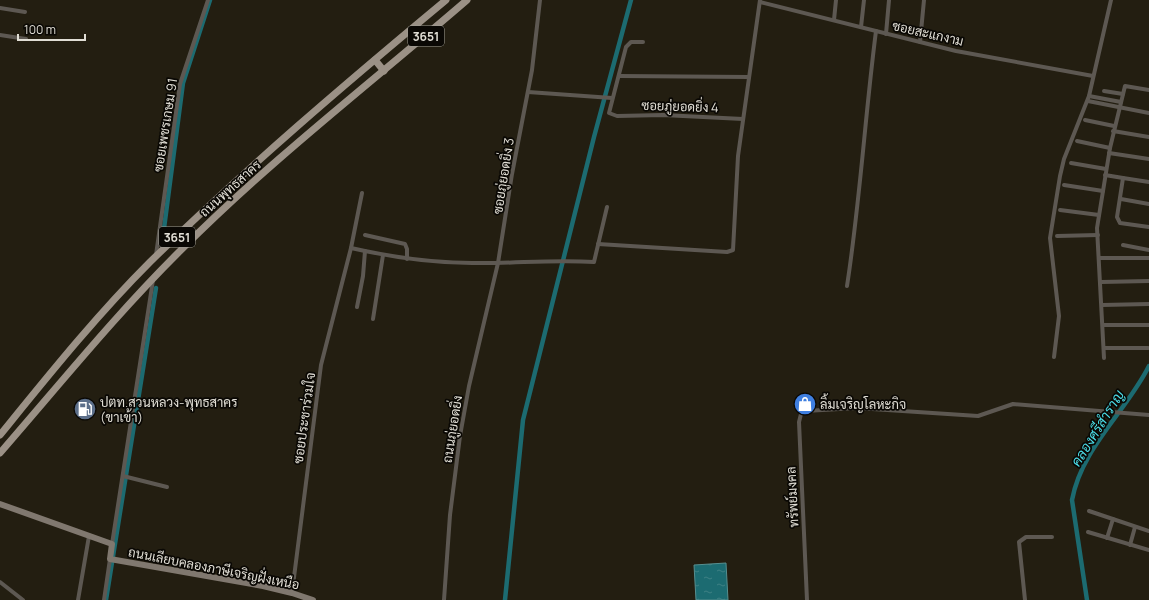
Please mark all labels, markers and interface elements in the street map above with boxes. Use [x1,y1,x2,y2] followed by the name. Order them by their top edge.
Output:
[18,16,85,42] scale bar
[891,16,965,50] street label: ซอยสะแกงาม
[24,21,56,38] text: 100 m
[408,26,444,46] road number: 3651
[149,77,181,173] street label: ซอยเพชรเกษม 91
[641,93,719,117] street label: ซอยภู่ยอดยิ่ง 4
[486,136,519,216] street label: ซอยภู่ยอดยิ่ง 3
[195,156,265,221] street label: ถนนพุทธสาคร
[159,227,195,247] road number: 3651
[289,371,319,465] street label: ซอยประชาร่วมใจ
[1066,386,1128,470] water label: คลองศรีสำราญ
[792,391,818,417] shop icon: ลิ้มเจริญโลหะกิจ
[100,393,237,426] place label: ปตท.สวนหลวง-พุทธสาคร (ขาเข้า)
[820,393,906,413] place label: ลิ้มเจริญโลหะกิจ
[435,394,467,464] street label: ถนนภู่ยอดยิ่ง
[72,396,98,422] fuel station icon: ปตท.สวนหลวง-พุทธสาคร (ขาเข้า)
[781,466,803,528] street label: ทรัพย์มงคล
[127,540,302,593] street label: ถนนเลียบคลองภาษีเจริญฝั่งเหนือ

